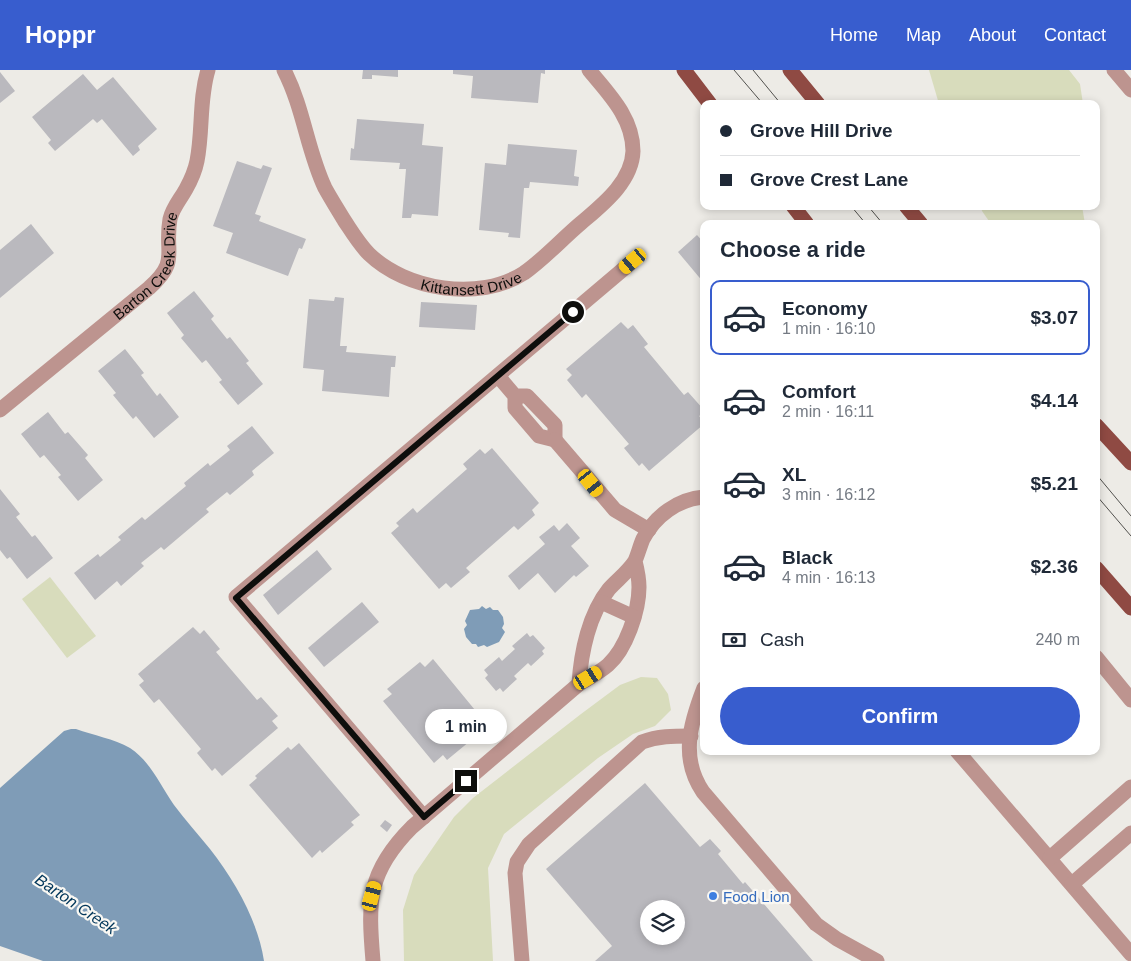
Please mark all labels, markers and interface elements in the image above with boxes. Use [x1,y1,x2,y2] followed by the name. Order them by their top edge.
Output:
[25,21,96,48] text: Hoppr
[830,25,878,45] text: Home
[906,25,941,45] text: Map
[969,25,1016,45] text: About
[1044,25,1106,45] text: Contact
[750,120,893,141] text: Grove Hill Drive
[750,169,908,190] text: Grove Crest Lane
[109,209,180,323] street label: Barton Creek Drive
[720,237,865,262] text: Choose a ride
[616,246,649,276] car
[419,268,524,298] street label: Kittansett Drive
[722,295,767,340] icon: car
[782,298,868,319] text: Economy
[562,301,584,323] route start
[1030,307,1078,328] text: $3.07
[782,320,875,337] text: 1 min · 16:10
[722,378,767,423] icon: car
[782,381,856,402] text: Comfort
[1030,390,1078,411] text: $4.14
[782,403,874,420] text: 2 min · 16:11
[722,461,767,506] icon: car
[782,464,806,485] text: XL
[575,467,606,499] car
[1030,473,1078,494] text: $5.21
[782,486,875,503] text: 3 min · 16:12
[722,544,767,589] icon: car
[782,547,833,568] text: Black
[1030,556,1078,577] text: $2.36
[782,569,875,586] text: 4 min · 16:13
[720,626,748,654] icon: cash
[760,629,804,650] text: Cash
[1036,631,1080,648] text: 240 m
[571,664,604,692] car
[720,687,1080,745] button: Confirm
[425,708,507,744] callout: 1 min
[445,718,487,735] text: 1 min
[455,770,477,792] route end
[32,871,121,938] water label: Barton Creek
[360,880,383,912] car
[723,888,790,905] place label: Food Lion
[707,890,719,902] marker: Food Lion
[640,900,685,945] map controls
[640,900,685,945] button: layers

